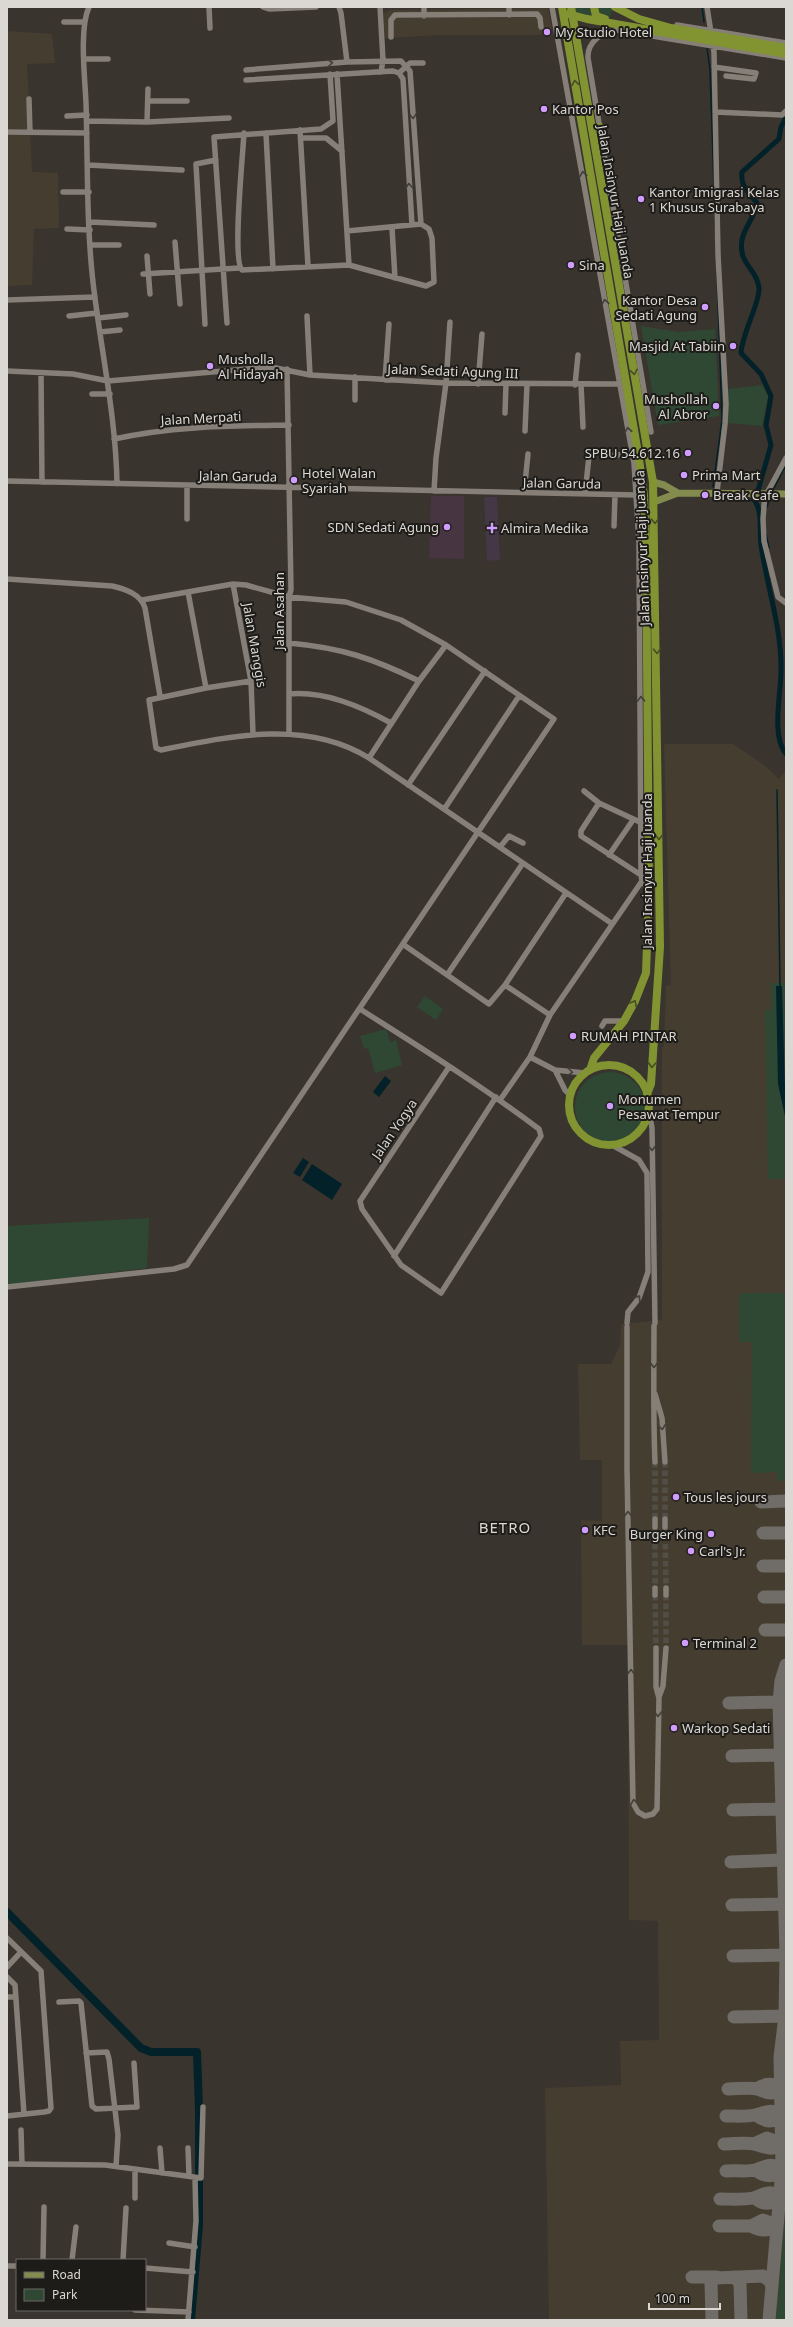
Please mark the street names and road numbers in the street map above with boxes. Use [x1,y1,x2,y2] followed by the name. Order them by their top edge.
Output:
[593,122,638,280] street label: Jalan Insinyur Haji Juanda
[385,360,519,382] street label: Jalan Sedati Agung III
[158,407,242,429] street label: Jalan Merpati
[197,466,277,486] street label: Jalan Garuda
[630,470,654,628] street label: Jalan Insinyur Haji Juanda
[521,473,601,493] street label: Jalan Garuda
[270,572,288,652] street label: Jalan Asahan
[238,599,271,689] street label: Jalan Manggis
[638,793,656,951] street label: Jalan Insinyur Haji Juanda
[366,1095,421,1164] street label: Jalan Yogya

